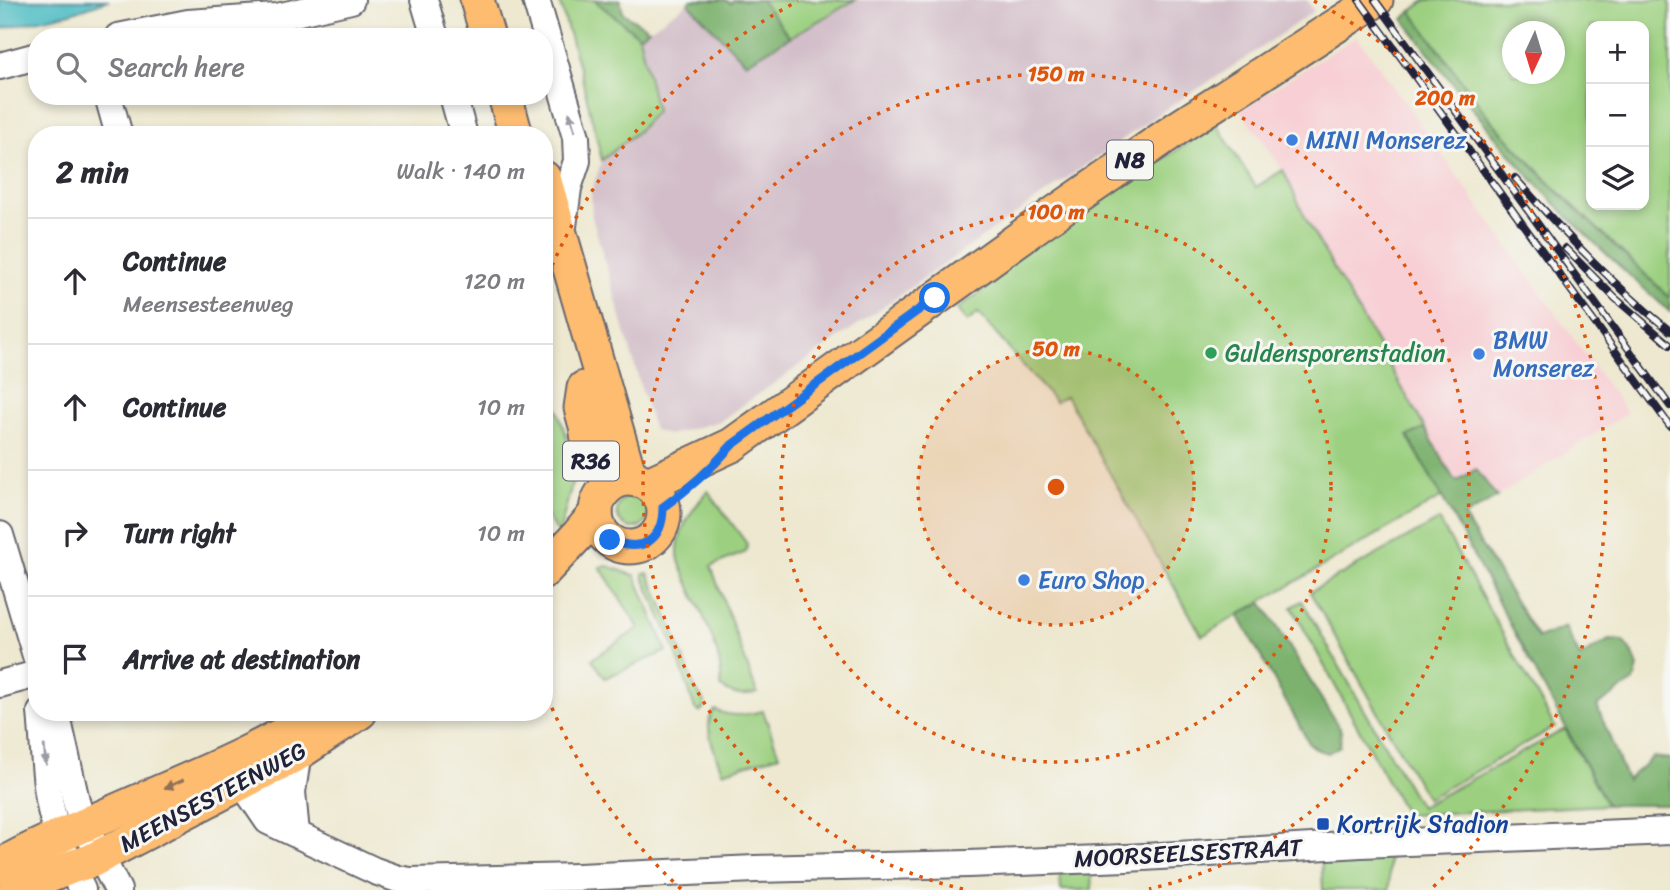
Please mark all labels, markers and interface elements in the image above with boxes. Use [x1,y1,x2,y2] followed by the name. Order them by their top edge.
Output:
[1502,21,1565,84] north arrow
[1586,21,1649,210] map controls
[1586,21,1649,84] button: +
[28,28,553,105] search box
[108,44,245,90] text: Search here
[52,48,90,86] icon: search
[1028,55,1085,93] text: 150 m
[1414,79,1476,117] text: 200 m
[1586,84,1649,147] button: −
[566,111,577,133] one-way arrow
[1306,119,1467,161] place label: MINI Monserez
[1284,132,1300,148] marker: MINI Monserez
[1107,140,1153,180] road number: N8
[56,145,129,199] text: 2 min
[1586,147,1649,210] button: layers
[396,151,525,192] text: Walk · 140 m
[1027,193,1085,231] text: 100 m
[123,238,226,284] text: Continue
[464,261,525,302] text: 120 m
[56,262,94,300] icon: ahead
[919,282,950,313] route start
[123,284,294,325] text: Meensesteenweg
[1493,319,1594,389] place label: BMW Monserez
[1032,330,1081,368] text: 50 m
[1225,332,1446,374] place label: Guldensporenstadion
[1203,345,1219,361] marker: Guldensporenstadion
[1471,346,1487,362] marker: BMW Monserez
[123,384,226,430] text: Continue
[477,387,525,428] text: 10 m
[56,388,94,426] icon: ahead
[563,442,619,481] road number: R36
[1044,475,1068,499] centre of rings
[123,510,236,556] text: Turn right
[477,513,525,554] text: 10 m
[56,514,94,552] icon: right
[594,524,625,555] route end
[1038,559,1145,601] place label: Euro Shop
[1016,572,1032,588] marker: Euro Shop
[123,636,360,682] text: Arrive at destination
[56,640,94,678] icon: arrive
[112,730,314,864] street label: MEENSESTEENWEG
[40,744,51,766] one-way arrow
[164,778,184,790] one-way arrow
[1337,803,1509,845] place label: Kortrijk Stadion
[1315,816,1331,832] marker: Kortrijk Stadion
[1073,826,1305,880] street label: MOORSEELSESTRAAT

